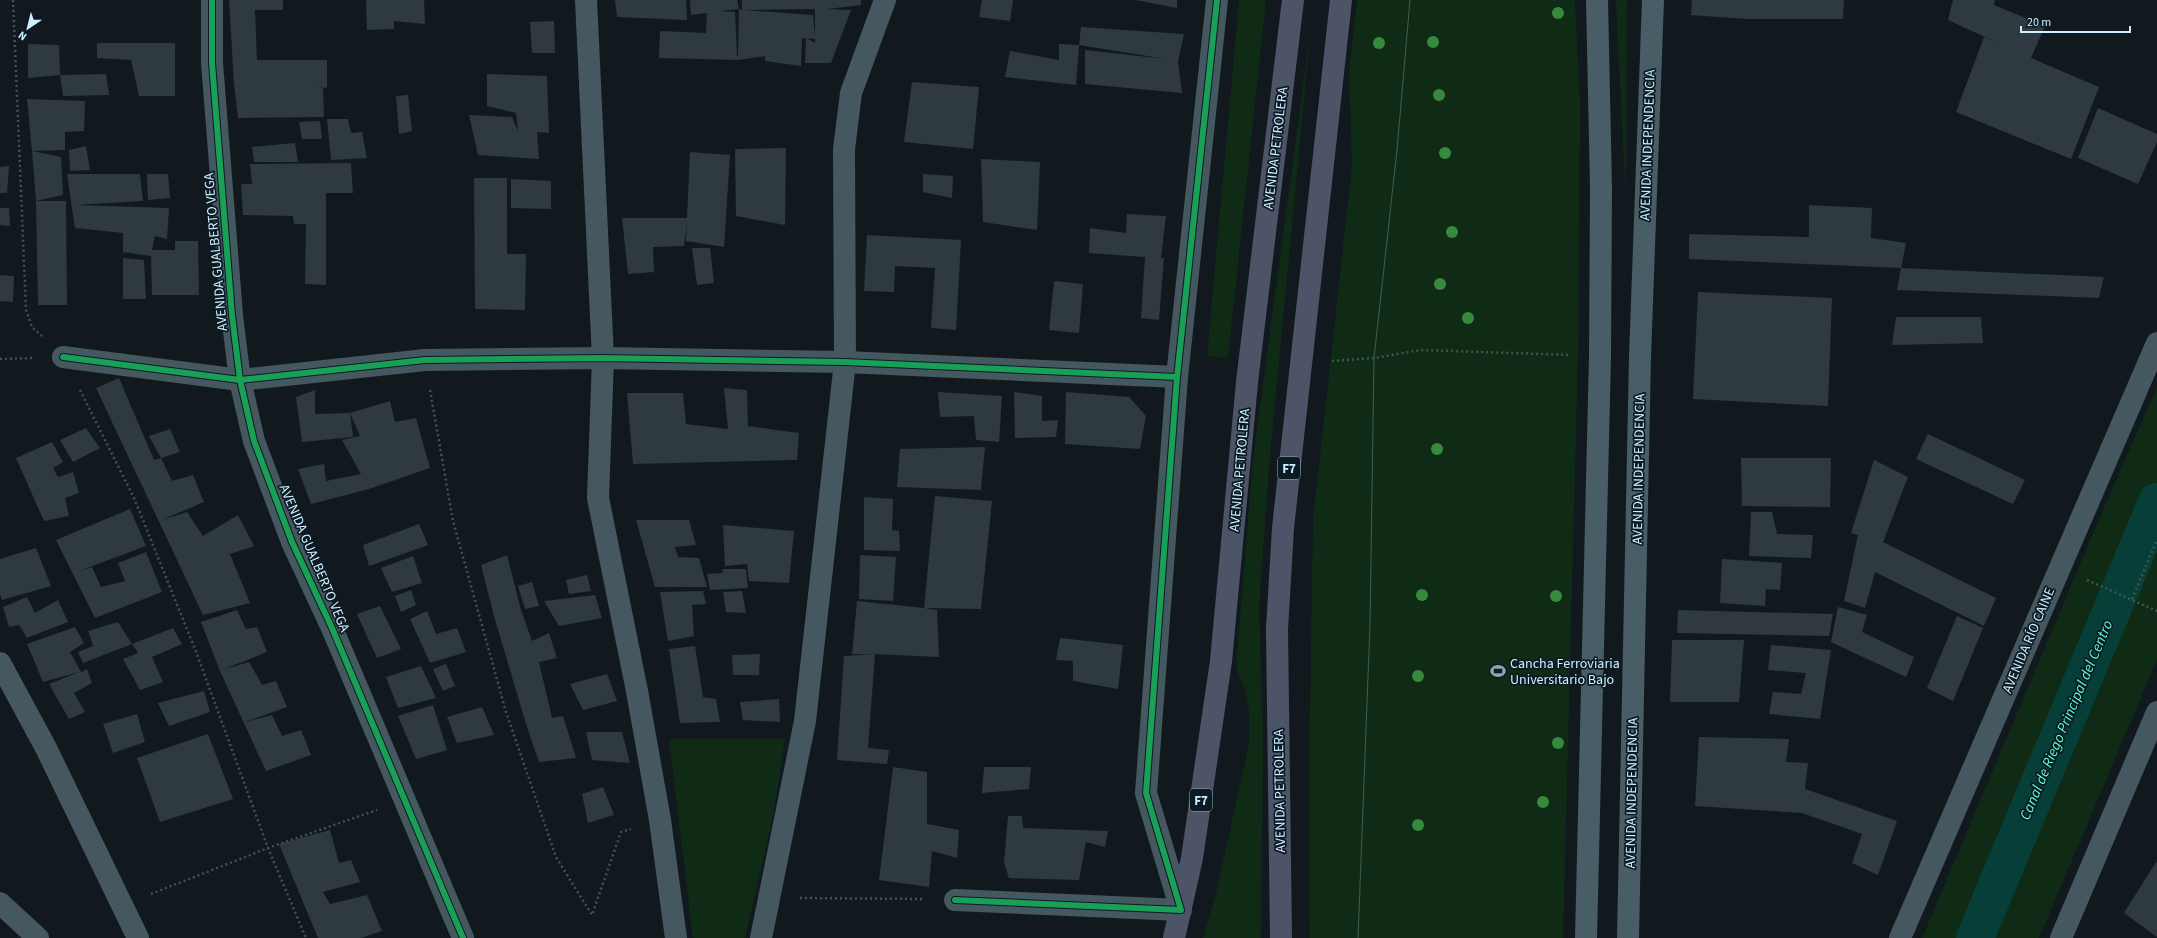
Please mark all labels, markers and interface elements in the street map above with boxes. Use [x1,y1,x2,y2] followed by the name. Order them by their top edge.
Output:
[8,8,48,48] north arrow
[2021,8,2130,34] scale bar
[2027,14,2051,31] text: 20 m
[15,28,30,44] text: N
[1635,69,1661,221] street label: AVENIDA INDEPENDENCIA
[1259,85,1293,211] street label: AVENIDA PETROLERA
[199,172,233,332] street label: AVENIDA GUALBERTO VEGA
[1628,393,1650,545] street label: AVENIDA INDEPENDENCIA
[1225,407,1255,532] street label: AVENIDA PETROLERA
[1278,457,1300,479] road number: F7
[274,481,354,636] street label: AVENIDA GUALBERTO VEGA
[1998,584,2060,696] street label: AVENIDA RÍO CAINE
[2015,617,2118,823] water label: Canal de Riego Principal del Centro
[1510,654,1620,690] place label: Cancha Ferroviaria Universitario Bajo
[1489,662,1507,680] sports icon: Cancha Ferroviaria Universitario Bajo
[1621,717,1643,869] street label: AVENIDA INDEPENDENCIA
[1269,729,1291,853] street label: AVENIDA PETROLERA
[1190,789,1212,811] road number: F7

